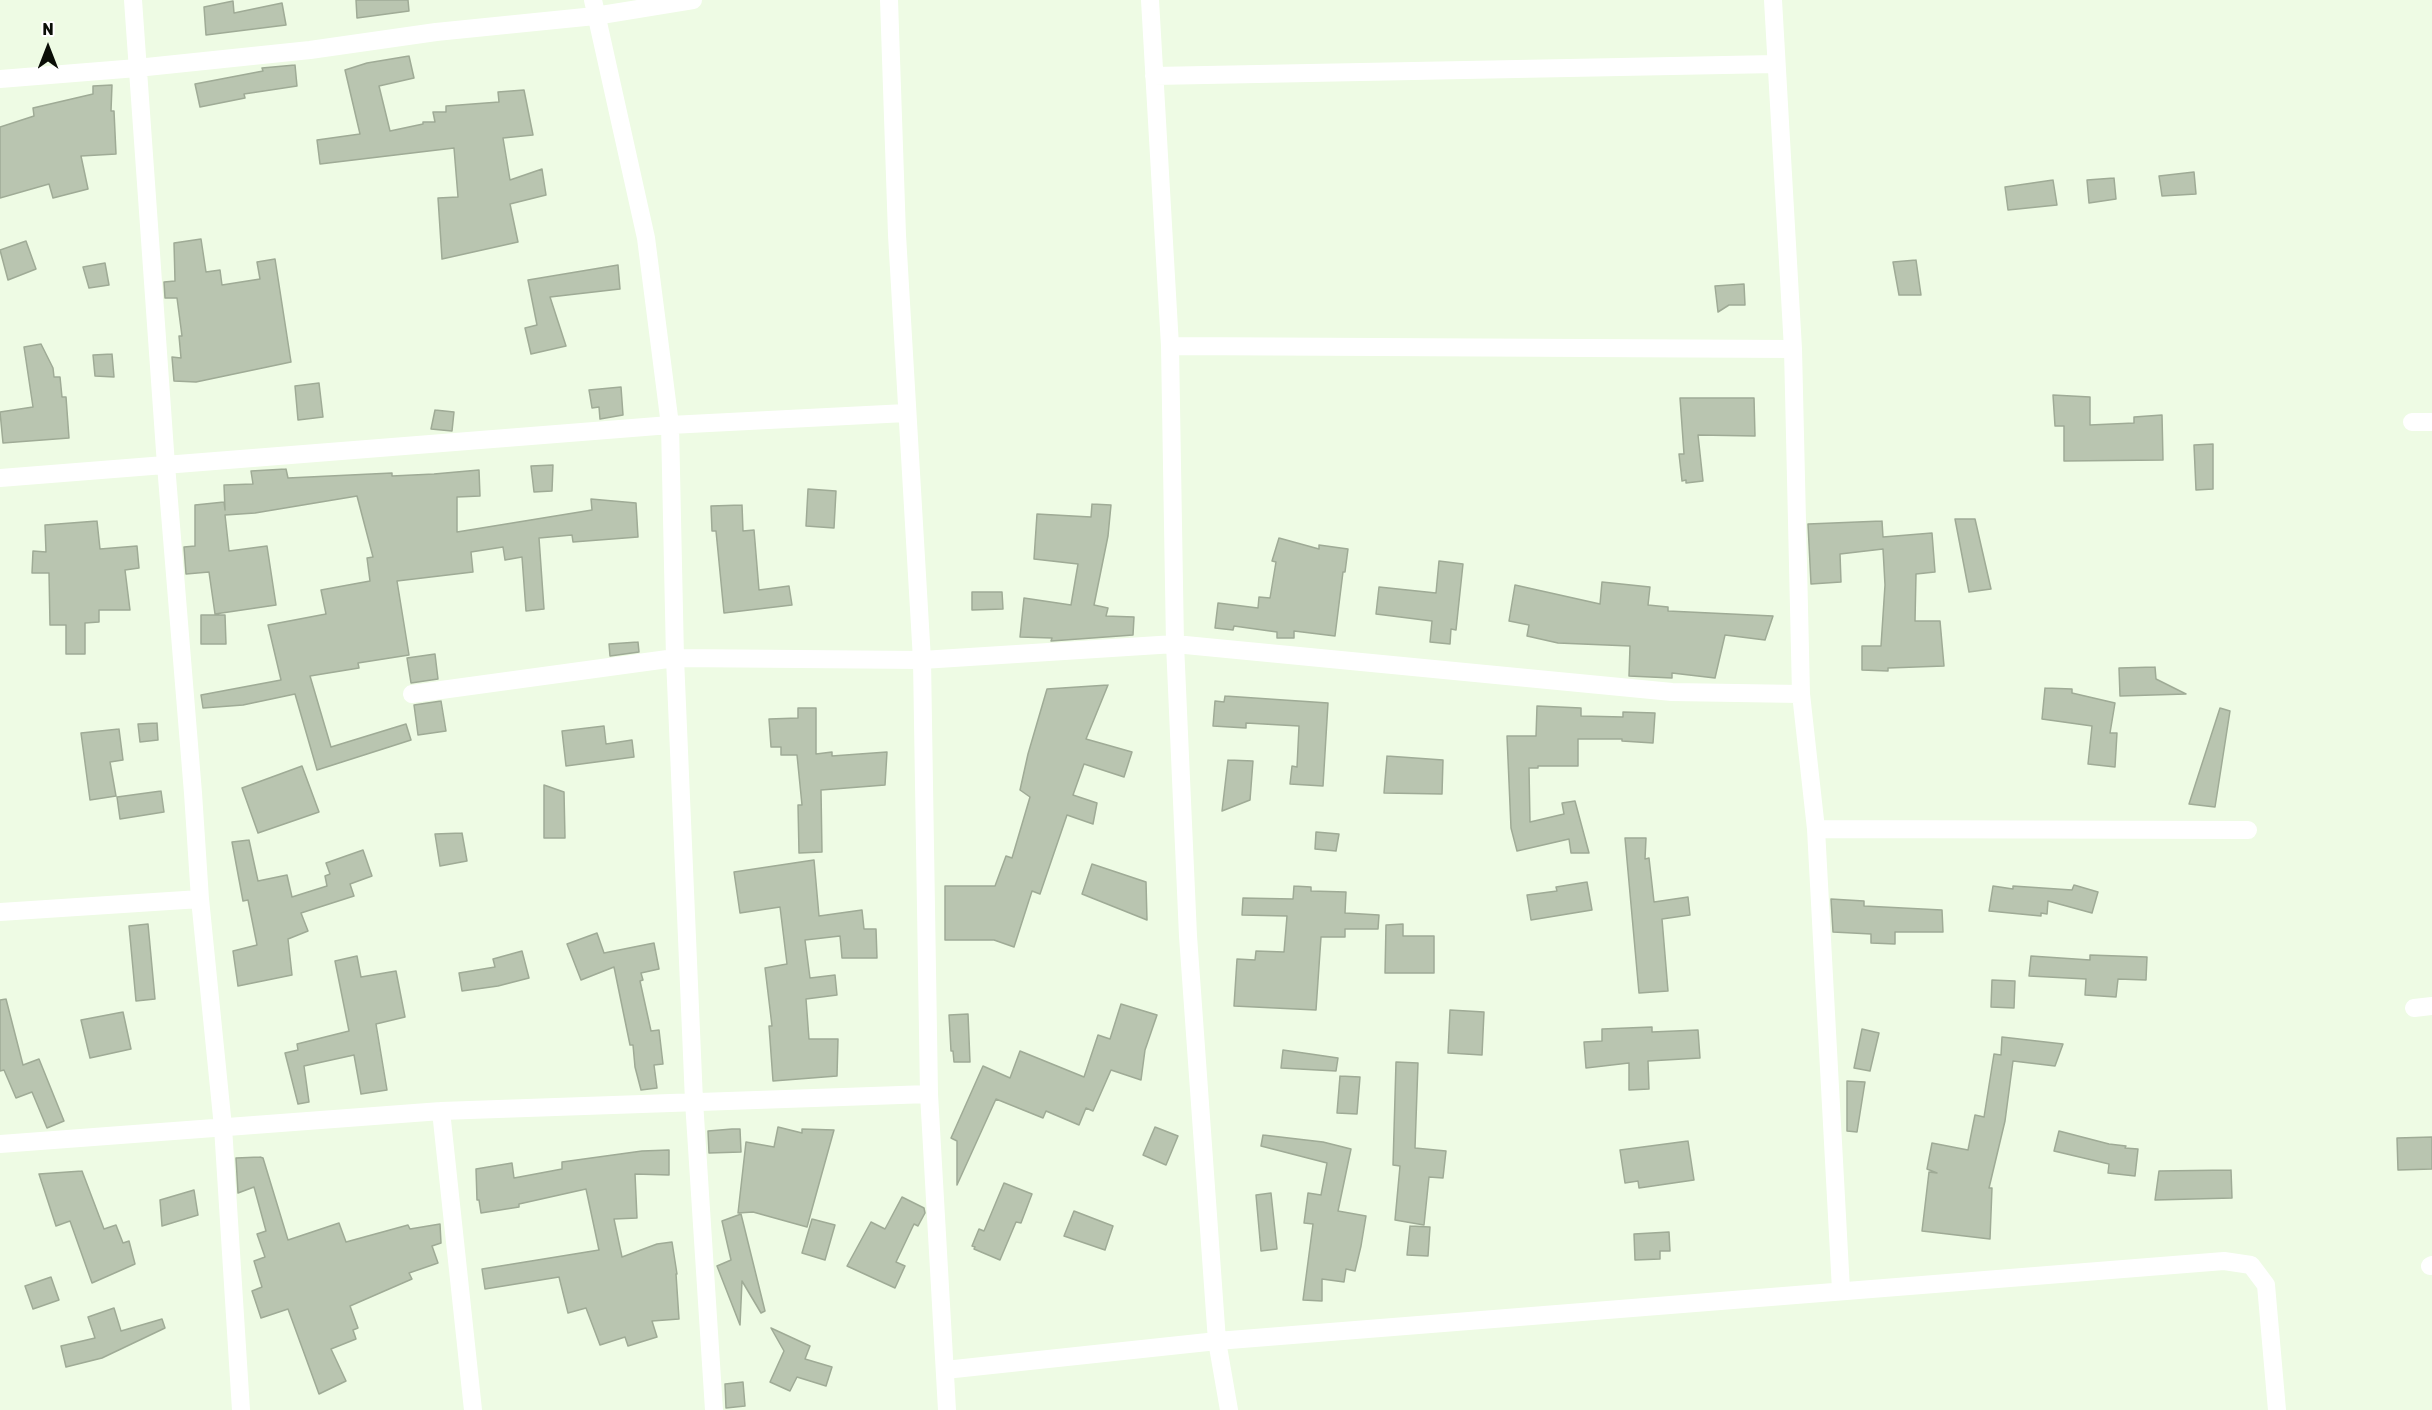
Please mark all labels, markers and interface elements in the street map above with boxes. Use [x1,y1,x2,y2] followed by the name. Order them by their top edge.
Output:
[18,18,78,78] north arrow
[42,20,54,39] text: N

